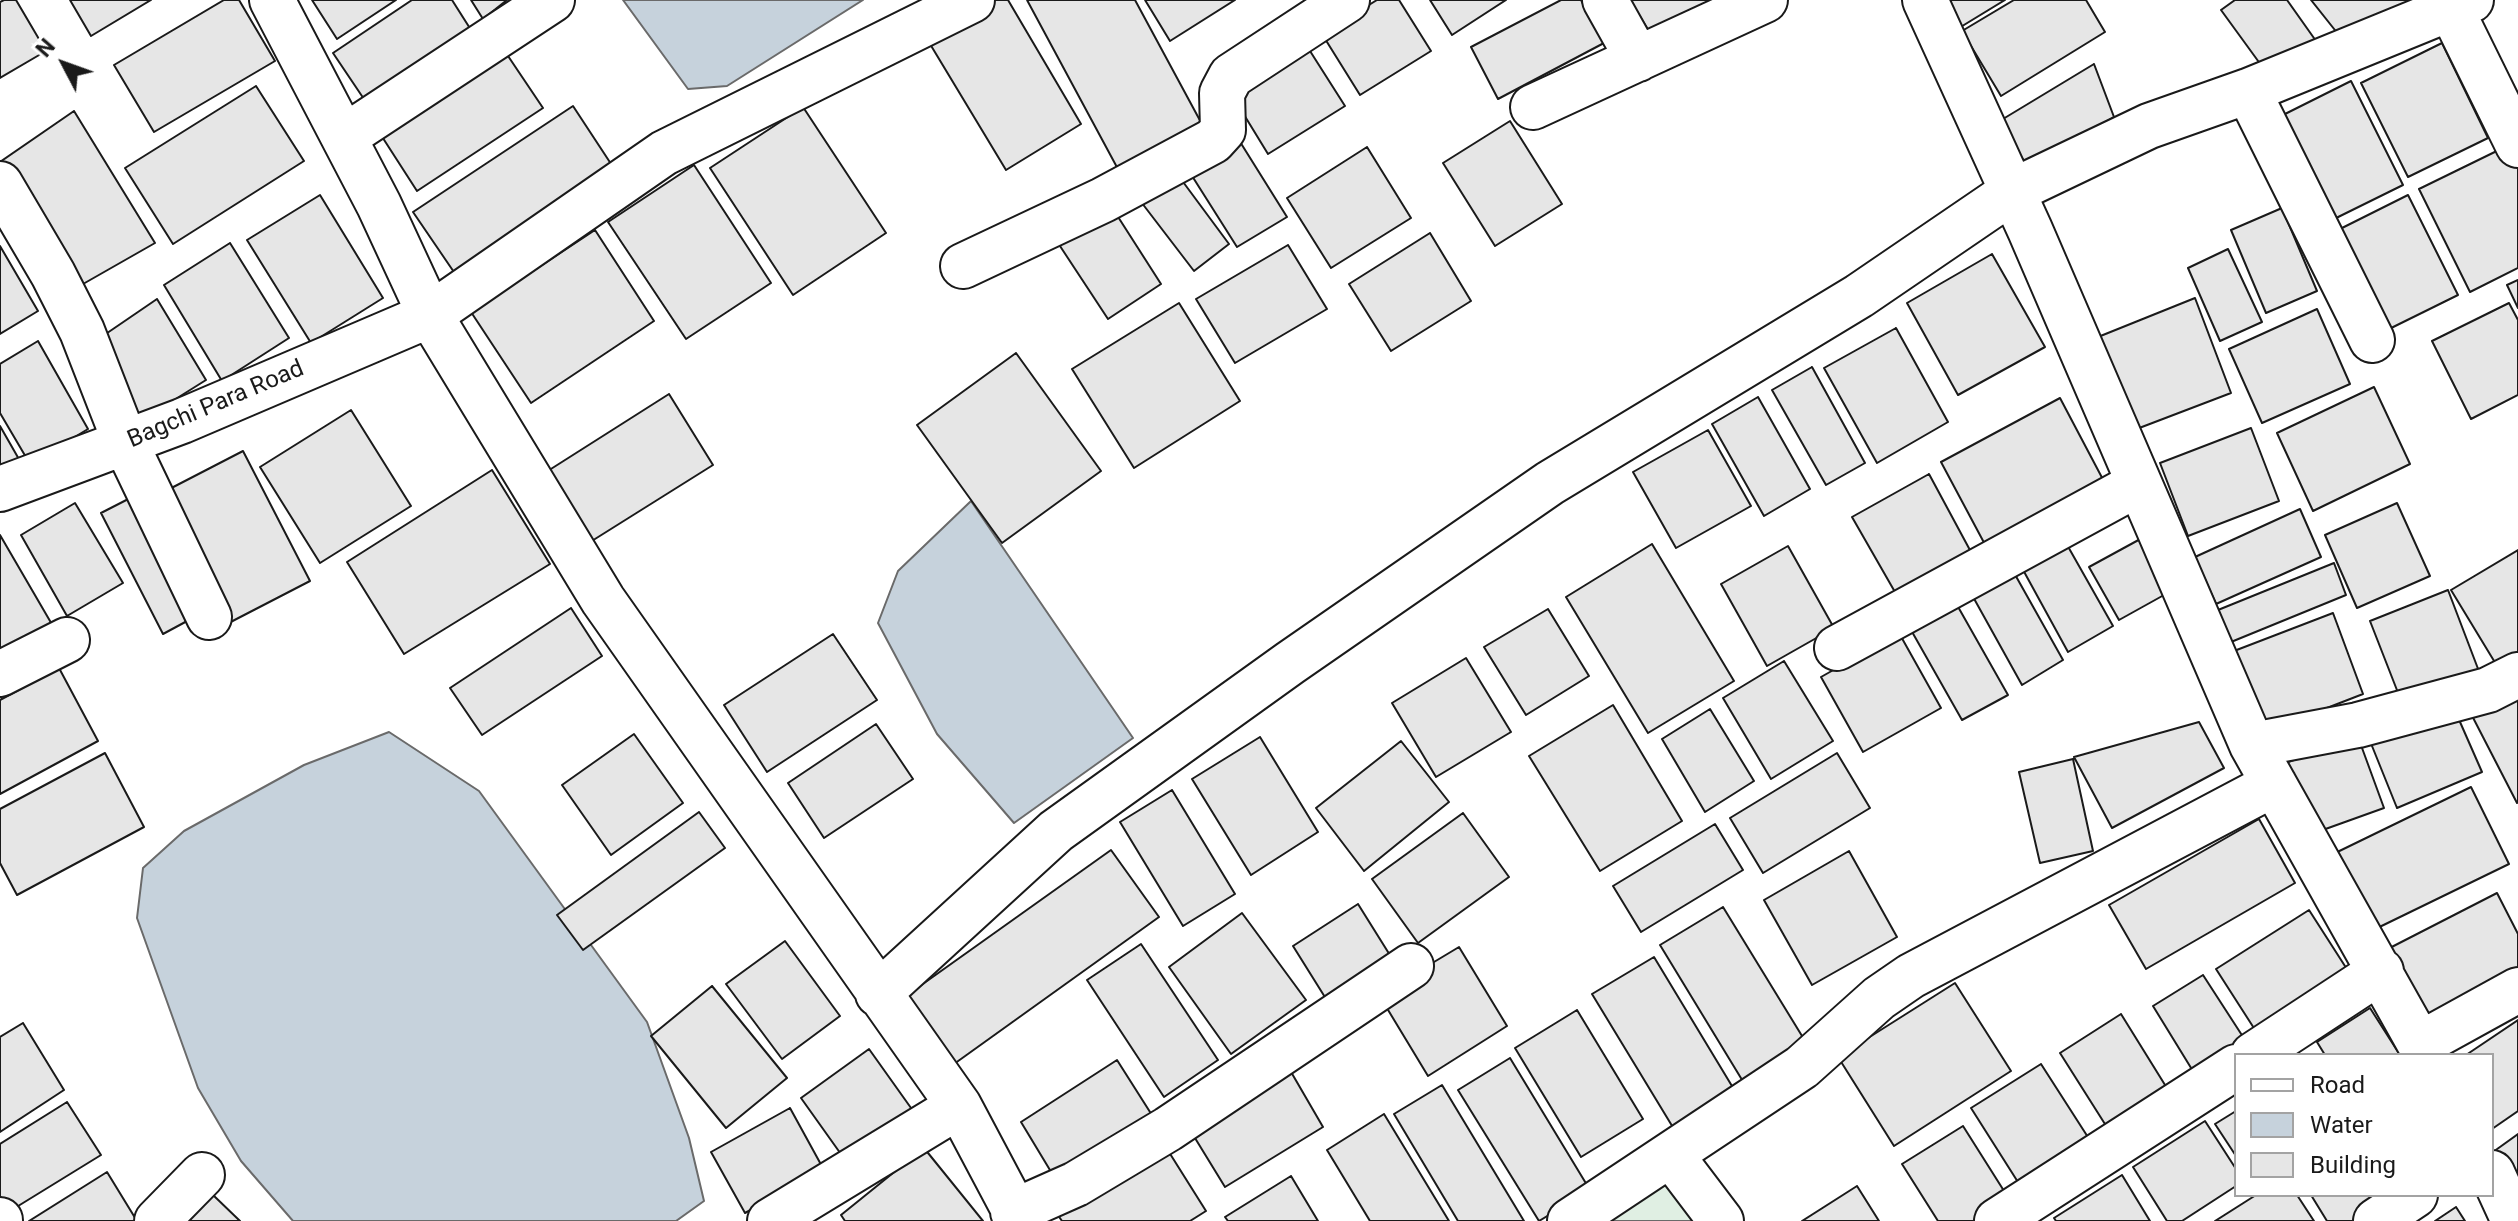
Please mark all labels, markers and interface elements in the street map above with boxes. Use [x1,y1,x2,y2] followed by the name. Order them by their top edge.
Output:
[24,24,104,104] north arrow
[31,34,60,62] text: N
[123,355,309,455] street label: Bagchi Para Road
[2234,1053,2494,1197] legend
[2310,1071,2365,1099] text: Road
[2310,1111,2373,1139] text: Water
[2310,1151,2396,1179] text: Building

